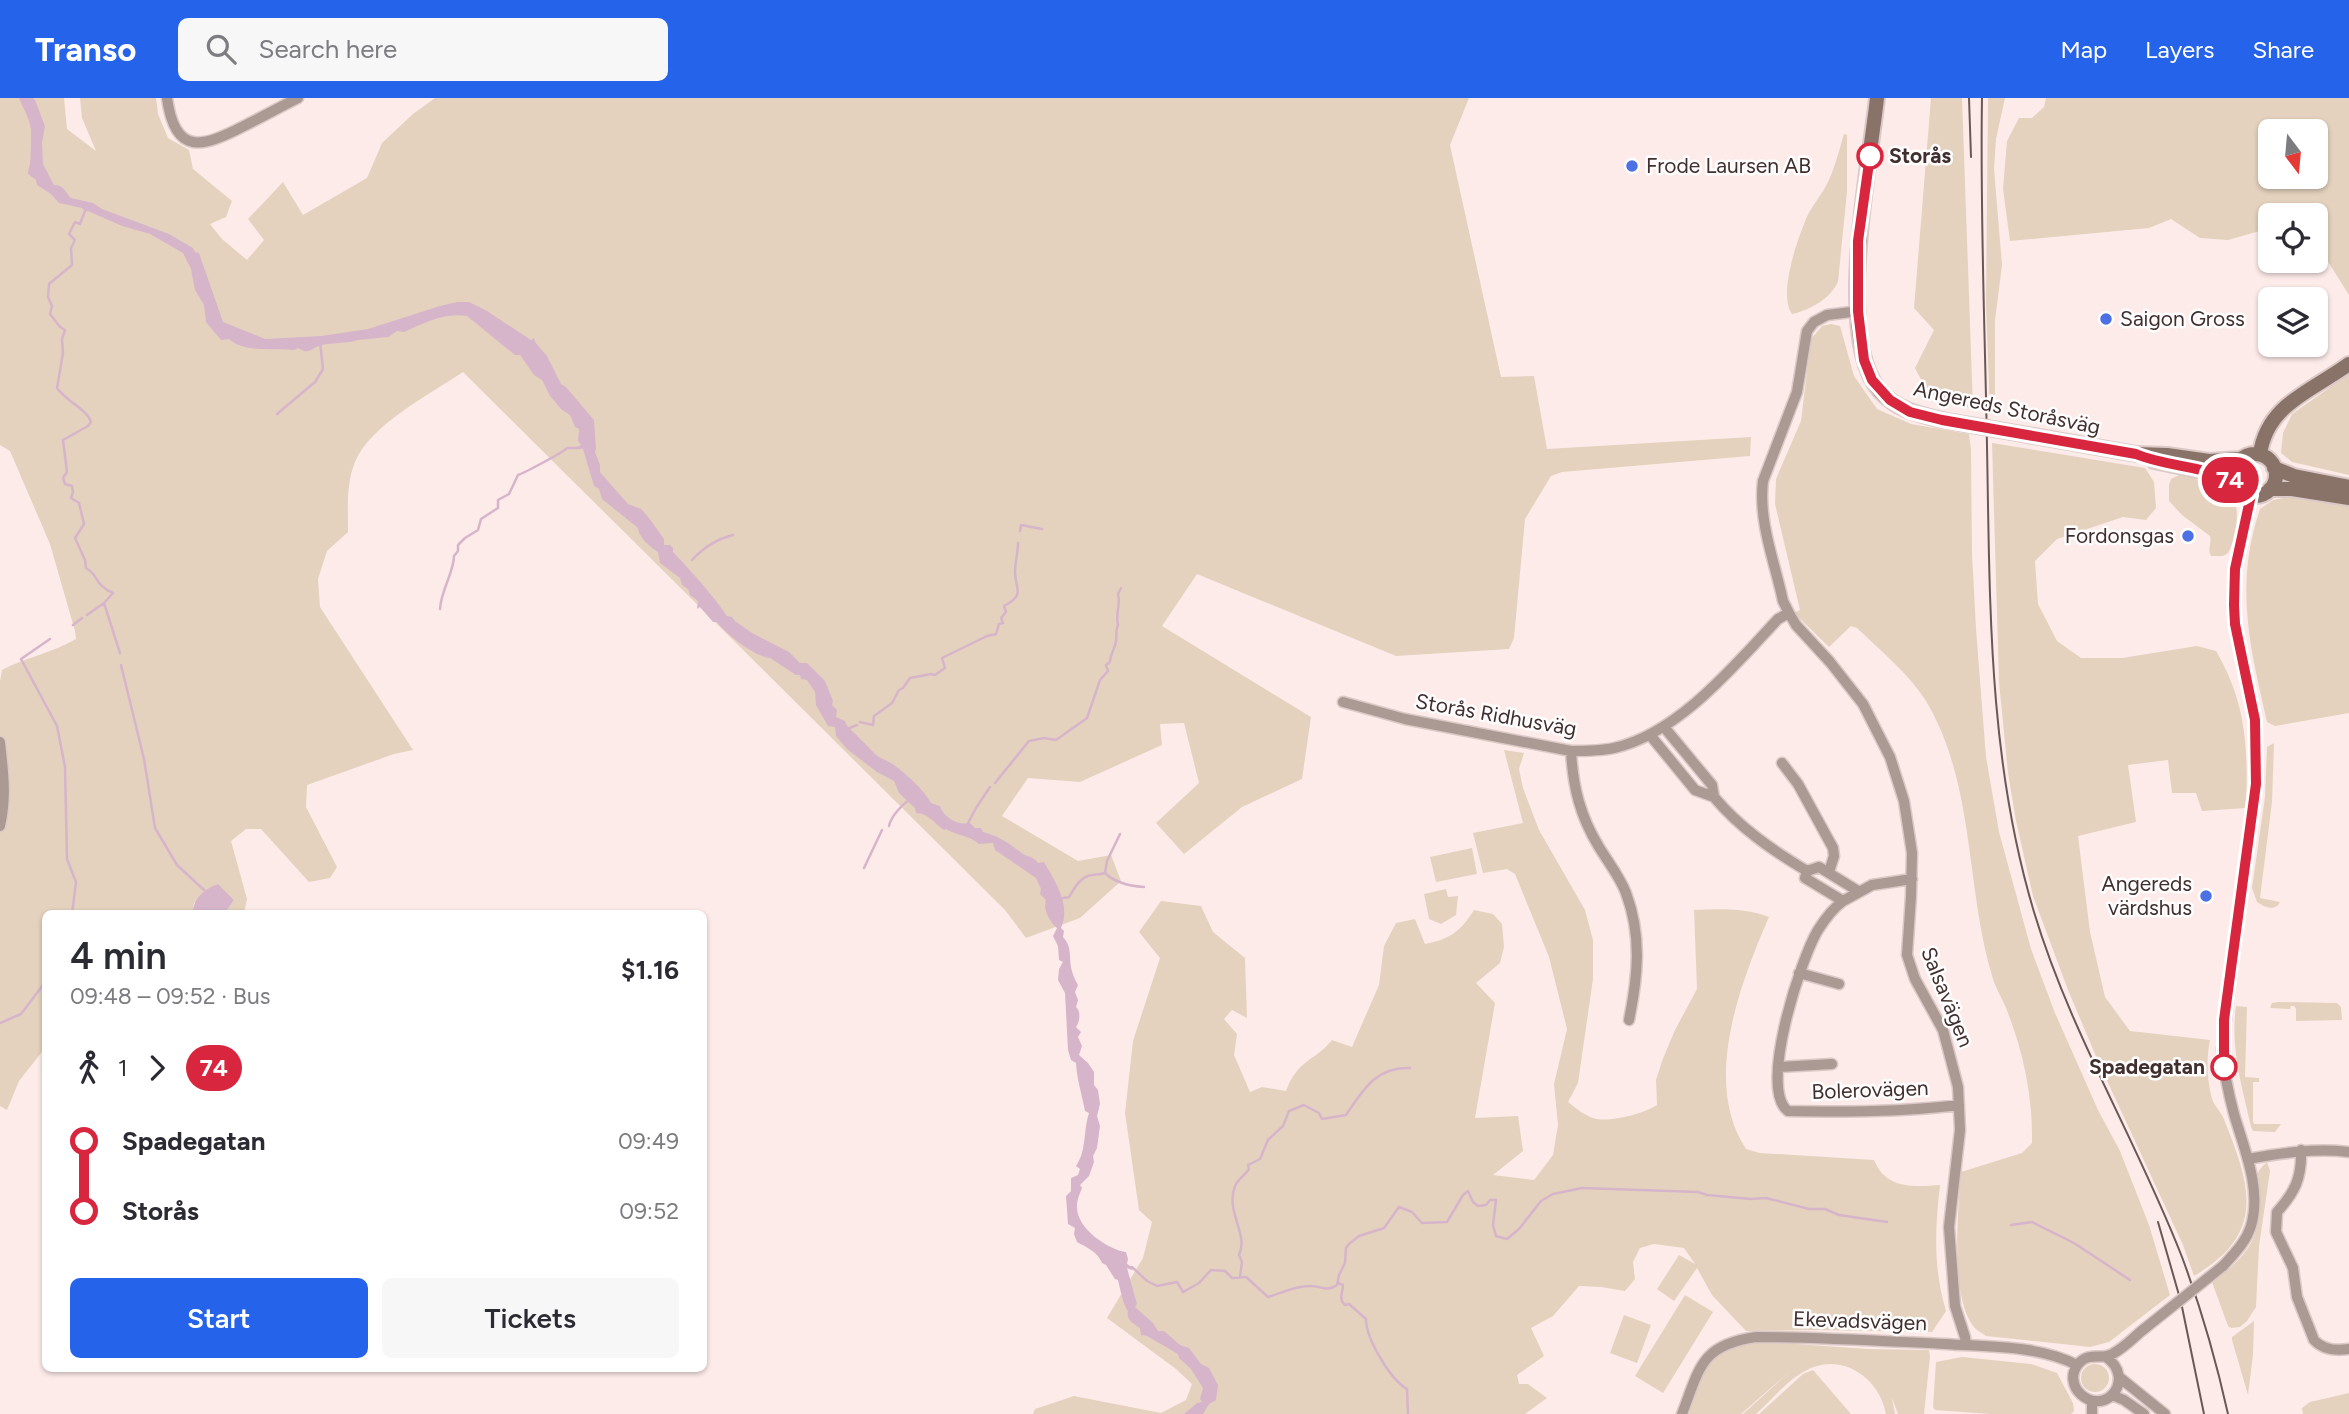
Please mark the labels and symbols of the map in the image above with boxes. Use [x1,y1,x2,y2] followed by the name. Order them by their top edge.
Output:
[2258,119,2328,189] north arrow
[1857,143,1883,169] marker: Storås
[1889,143,1951,168] place label: Storås
[1646,153,1811,178] place label: Frode Laursen AB
[1624,158,1640,174] marker: Frode Laursen AB
[2120,306,2245,331] place label: Saigon Gross
[2098,311,2114,327] marker: Saigon Gross
[1912,376,2103,439] street label: Angereds Storåsväg
[2198,457,2262,503] line badge: 74
[2065,523,2174,548] place label: Fordonsgas
[2180,528,2196,544] marker: Fordonsgas
[1414,688,1579,741] street label: Storås Ridhusväg
[2102,871,2192,920] place label: Angereds värdshus
[2198,888,2214,904] marker: Angereds värdshus
[1916,943,1979,1050] street label: Salsavägen
[2089,1054,2205,1079] place label: Spadegatan
[2211,1054,2237,1080] marker: Spadegatan
[1811,1075,1929,1104] street label: Bolerovägen
[1793,1306,1928,1335] street label: Ekevadsvägen

